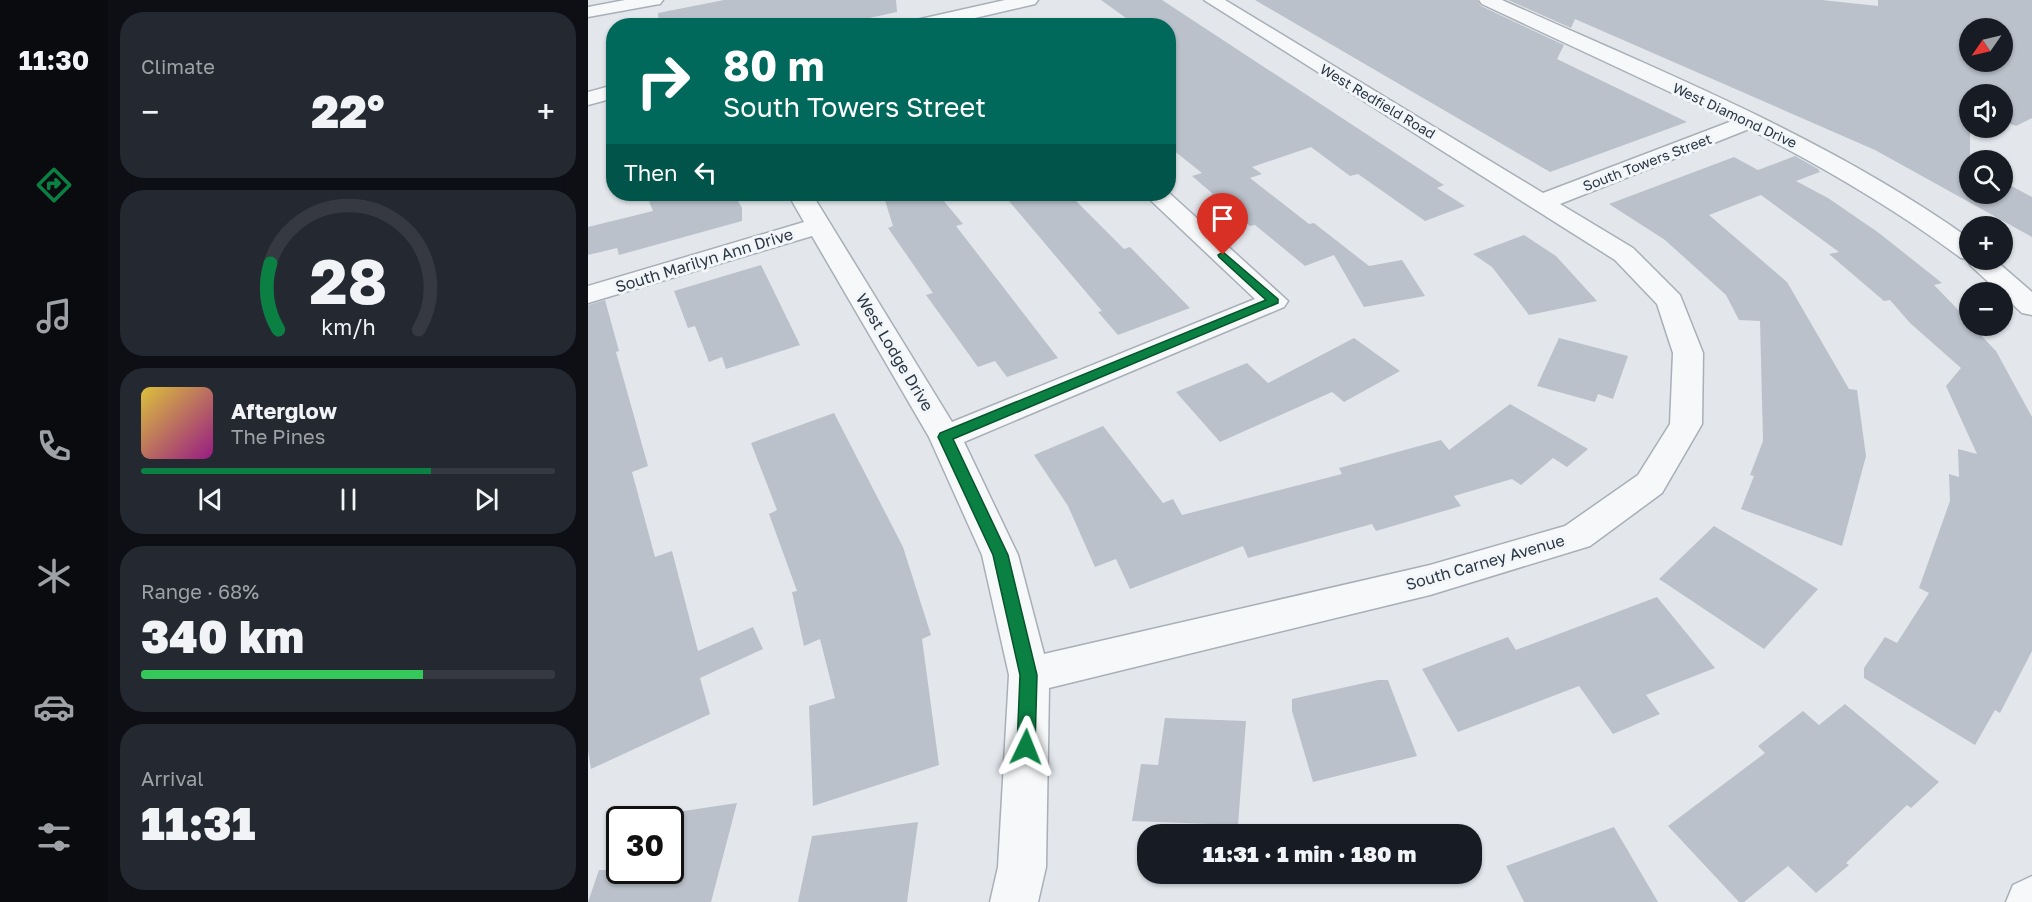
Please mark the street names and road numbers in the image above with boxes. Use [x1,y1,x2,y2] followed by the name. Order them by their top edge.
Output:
[1317,60,1439,142] street label: West Redfield Road
[1670,79,1800,151] street label: West Diamond Drive
[1580,130,1714,194] street label: South Towers Street
[613,223,795,297] street label: South Marilyn Ann Drive
[852,289,938,415] street label: West Lodge Drive
[1403,530,1567,594] street label: South Carney Avenue

